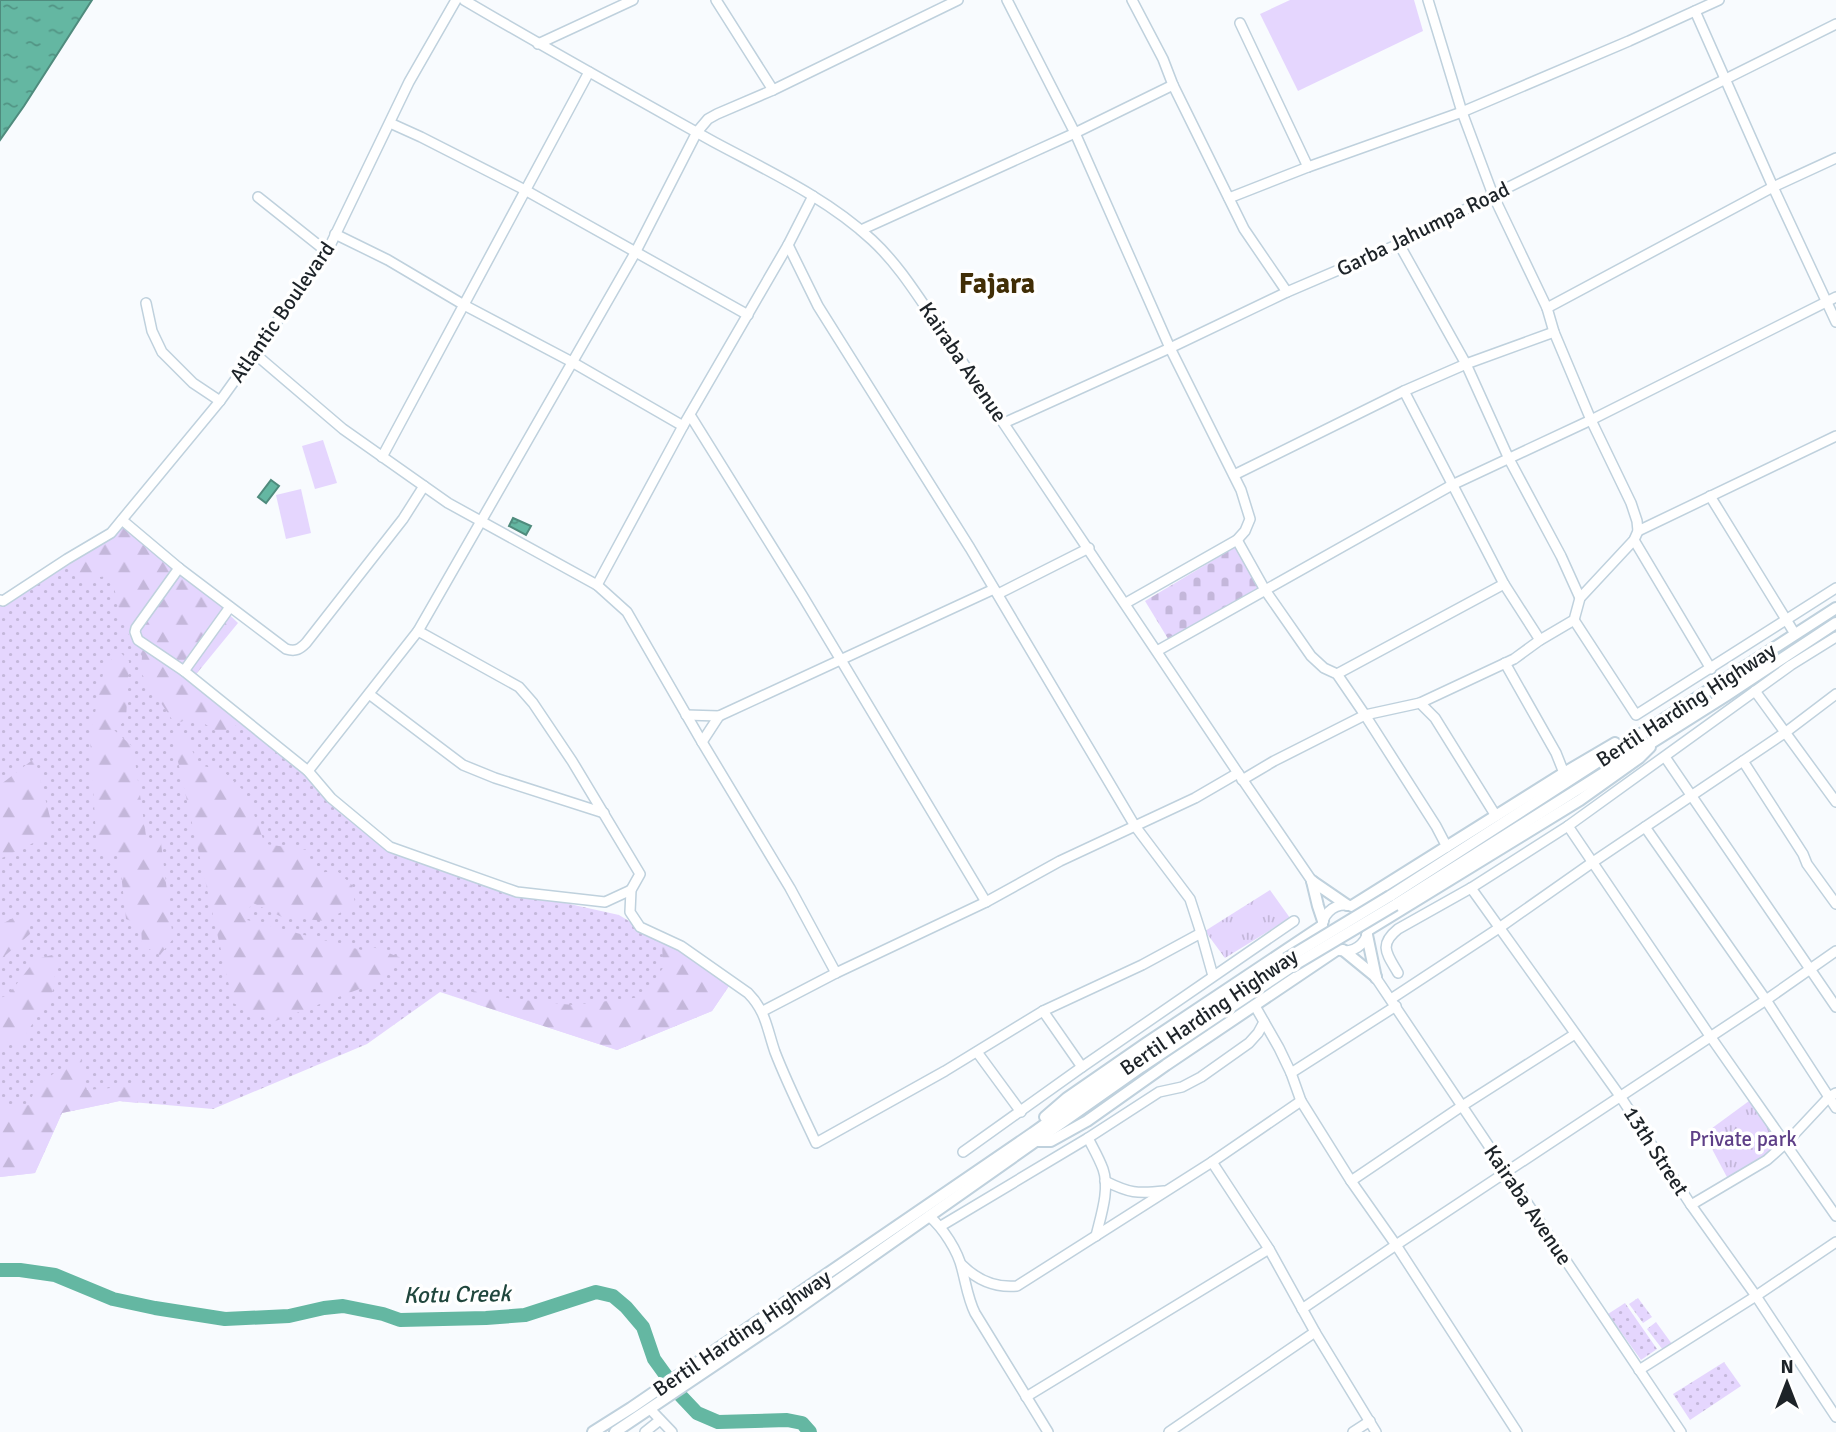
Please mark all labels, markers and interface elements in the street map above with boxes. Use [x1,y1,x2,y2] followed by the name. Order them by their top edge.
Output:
[1332,176,1514,282] street label: Garba Jahumpa Road
[224,237,340,387] street label: Atlantic Boulevard
[959,267,1035,301] district label: Fajara
[913,297,1013,427] street label: Kairaba Avenue
[1591,637,1781,773] street label: Bertil Harding Highway
[1115,943,1303,1081] street label: Bertil Harding Highway
[1618,1102,1694,1200] street label: 13th Street
[1689,1126,1797,1152] park label: Private park
[1478,1140,1578,1270] street label: Kairaba Avenue
[648,1264,836,1402] street label: Bertil Harding Highway
[403,1279,513,1310] water label: Kotu Creek
[1752,1348,1822,1418] north arrow
[1780,1355,1794,1379] text: N

